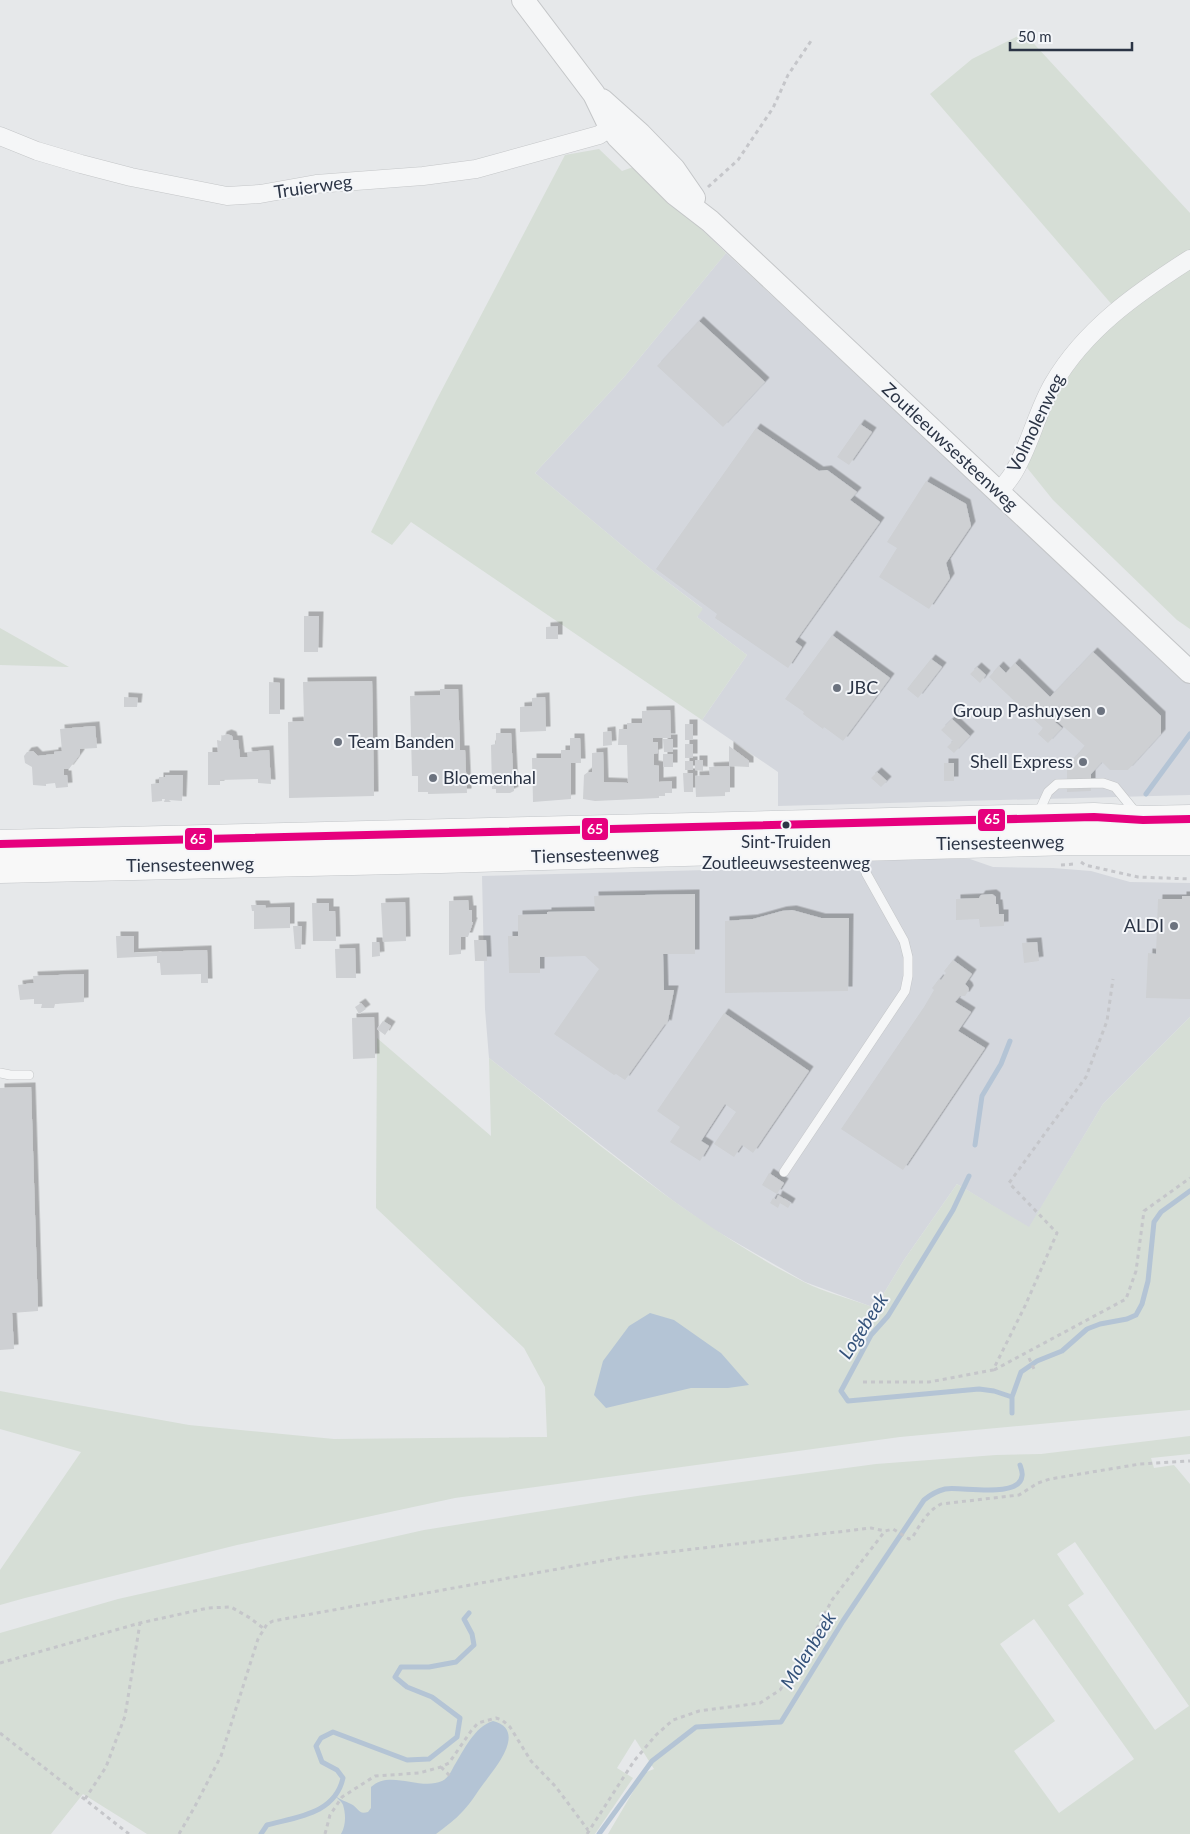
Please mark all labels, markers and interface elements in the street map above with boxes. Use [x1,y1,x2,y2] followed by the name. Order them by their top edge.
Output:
[1010,20,1132,52] scale bar
[1018,27,1052,45] text: 50 m
[272,170,353,202] street label: Truierweg
[1002,370,1068,475] street label: Volmolenweg
[878,378,1023,515] street label: Zoutleeuwsesteenweg
[847,676,878,698] place label: JBC
[831,682,843,694] marker: JBC
[953,699,1091,721] place label: Group Pashuysen
[1095,705,1107,717] marker: Group Pashuysen
[348,730,454,752] place label: Team Banden
[332,736,344,748] marker: Team Banden
[970,750,1073,772] place label: Shell Express
[1077,756,1089,768] marker: Shell Express
[443,766,536,788] place label: Bloemenhal
[427,772,439,784] marker: Bloemenhal
[977,808,1006,832] line badge: 65
[984,810,1000,827] text: 65
[581,817,609,841] line badge: 65
[587,820,603,837] text: 65
[781,820,791,830] marker: Sint-Truiden Zoutleeuwsesteenweg
[184,827,213,851] line badge: 65
[190,830,206,847] text: 65
[936,830,1064,854] street label: Tiensesteenweg
[702,831,870,873] place label: Sint-Truiden Zoutleeuwsesteenweg
[531,841,659,867] street label: Tiensesteenweg
[126,852,254,876] street label: Tiensesteenweg
[1124,914,1164,936] place label: ALDI
[1168,920,1180,932] marker: ALDI
[833,1288,893,1363] water label: Logebeek
[775,1606,841,1693] water label: Molenbeek

